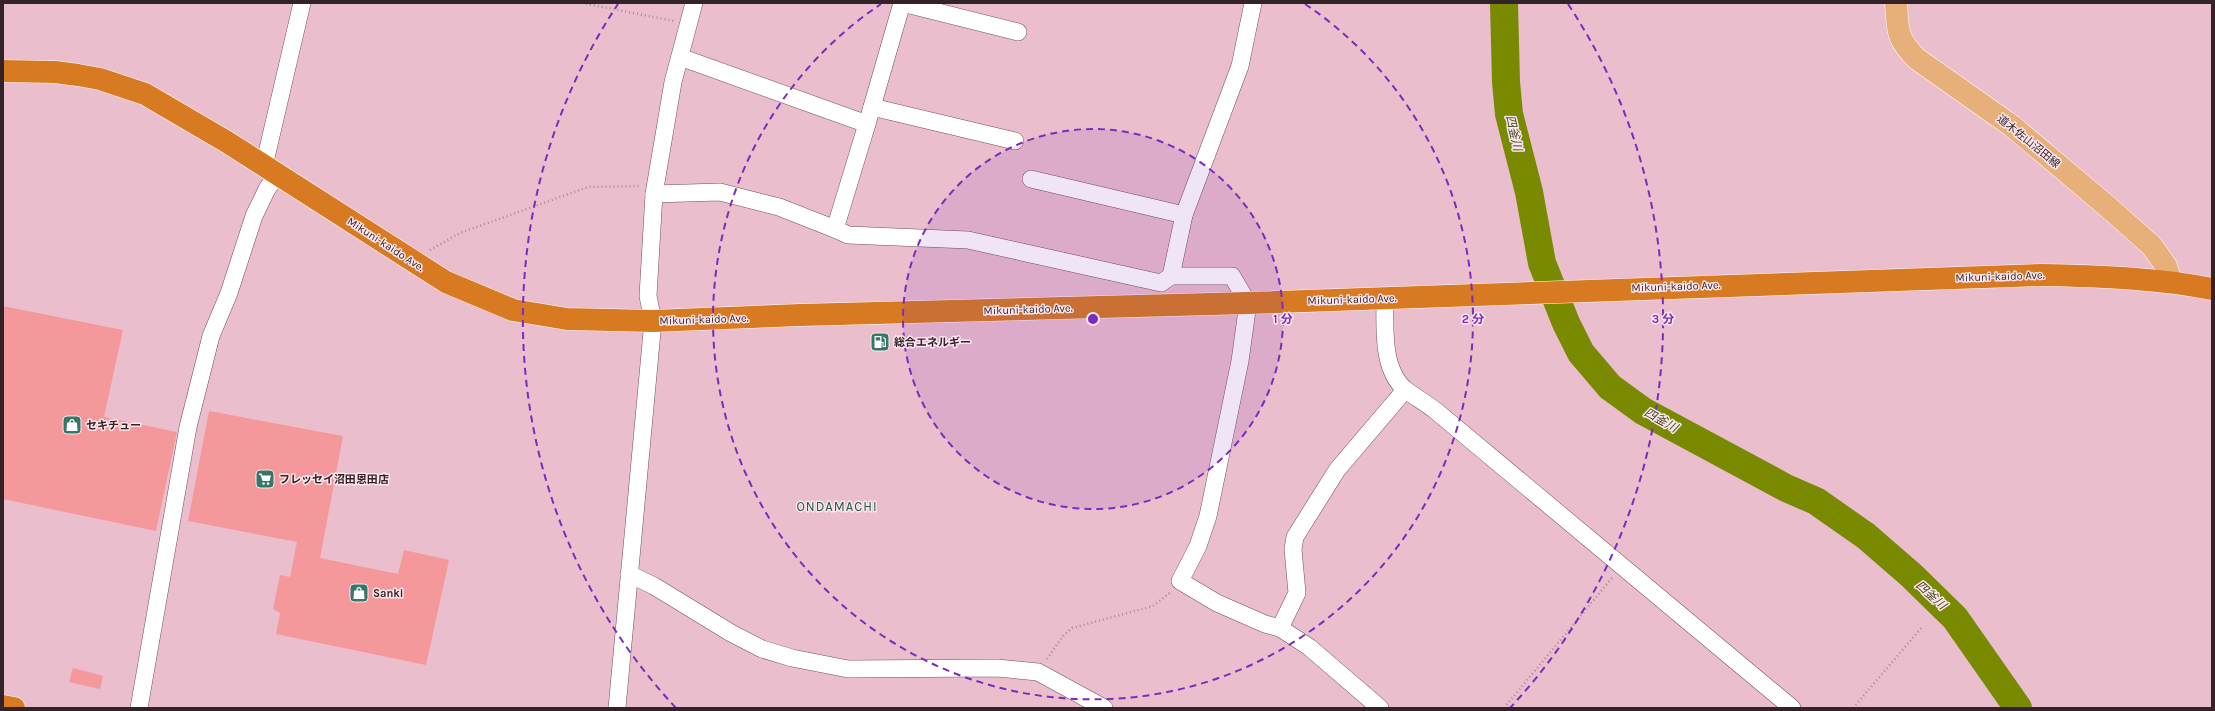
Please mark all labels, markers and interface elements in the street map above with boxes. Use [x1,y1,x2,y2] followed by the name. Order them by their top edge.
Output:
[1995,112,2063,171] street label: 道木佐山沼田線
[1503,114,1525,154] water label: 四釜川
[345,215,427,274] street label: Mikuni-kaido Ave.
[1955,268,2045,285] street label: Mikuni-kaido Ave.
[1631,278,1721,295] street label: Mikuni-kaido Ave.
[1307,291,1397,308] street label: Mikuni-kaido Ave.
[983,301,1073,318] street label: Mikuni-kaido Ave.
[659,311,749,328] street label: Mikuni-kaido Ave.
[1086,312,1100,326] centre of rings
[1273,312,1293,326] text: 1 分
[1462,312,1484,326] text: 2 分
[1652,312,1674,326] text: 3 分
[869,331,891,353] fuel station icon: 総合エネルギー
[894,336,971,349] place label: 総合エネルギー
[1642,405,1682,436] water label: 四釜川
[61,414,83,436] shop icon: セキチュー
[86,419,141,432] place label: セキチュー
[254,468,276,490] supermarket icon: フレッセイ沼田恩田店
[279,473,389,486] place label: フレッセイ沼田恩田店
[796,499,878,514] district label: ONDAMACHI
[1913,578,1951,614] water label: 四釜川
[348,582,370,604] shop icon: Sanki
[373,587,403,600] place label: Sanki

